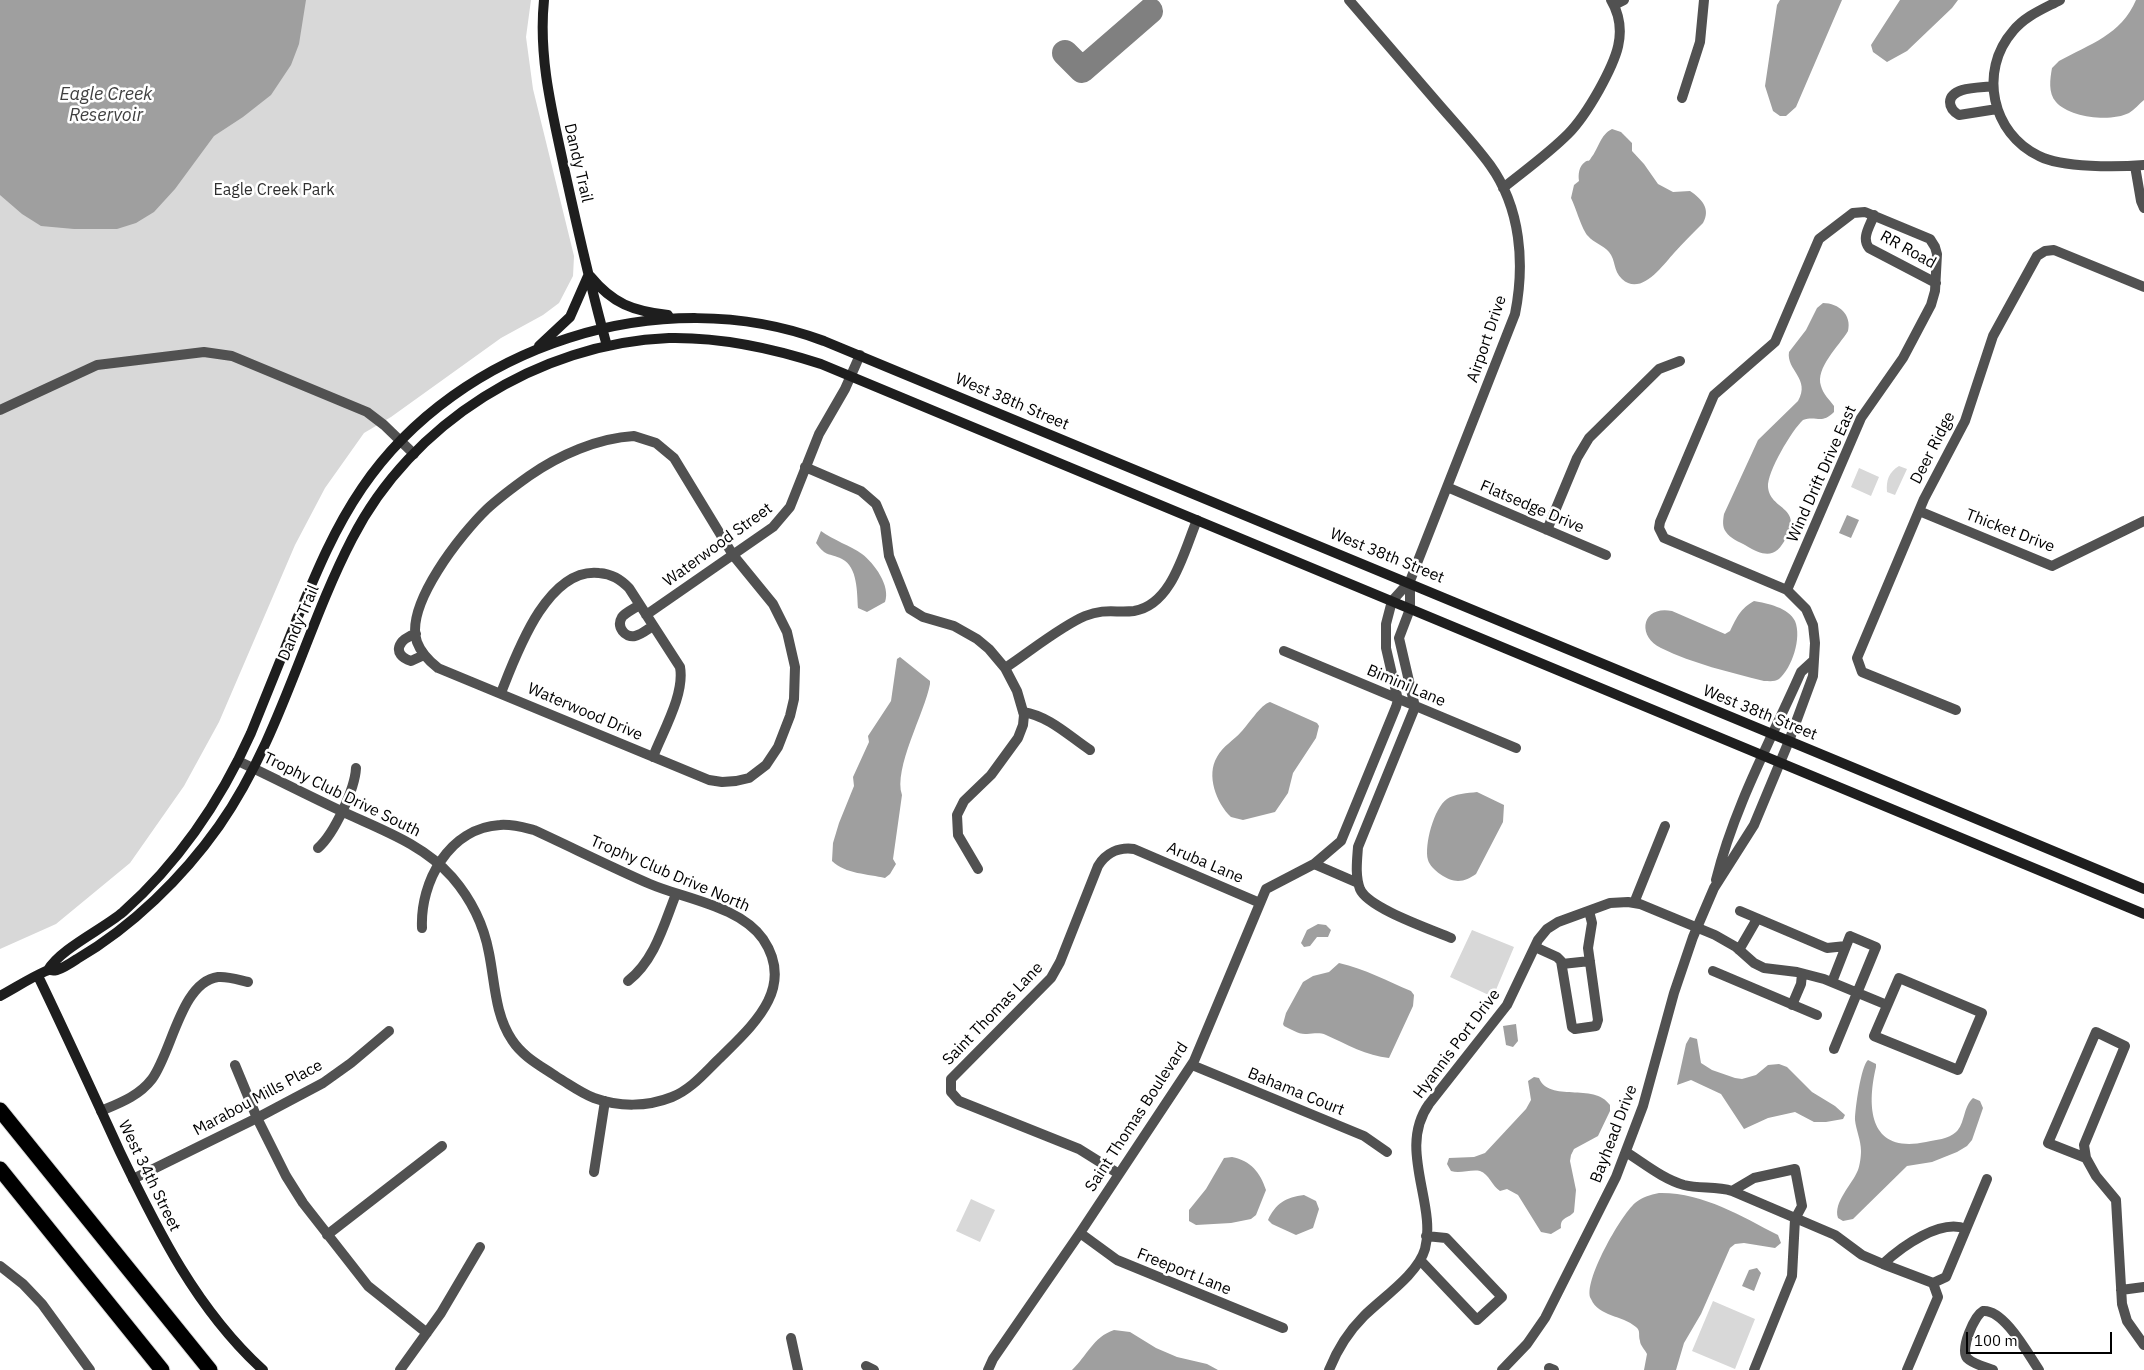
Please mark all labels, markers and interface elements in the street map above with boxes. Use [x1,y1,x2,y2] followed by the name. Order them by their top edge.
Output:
[60,84,152,126] water label: Eagle Creek Reservoir
[560,122,596,204] street label: Dandy Trail
[213,180,335,200] park label: Eagle Creek Park
[1877,227,1939,273] street label: RR Road
[1463,293,1511,385] street label: Airport Drive
[952,369,1072,435] street label: West 38th Street
[1783,403,1861,545] street label: Wind Drift Drive East
[1907,409,1959,487] street label: Deer Ridge
[1477,476,1587,538] street label: Flatsedge Drive
[660,499,776,591] street label: Waterwood Street
[1963,505,2057,557] street label: Thicket Drive
[1327,524,1447,588] street label: West 38th Street
[274,582,324,664] street label: Dandy Trail
[1364,661,1448,711] street label: Bimini Lane
[525,679,645,745] street label: Waterwood Drive
[1700,681,1820,745] street label: West 38th Street
[260,749,424,841] street label: Trophy Club Drive South
[587,832,753,916] street label: Trophy Club Drive North
[1164,838,1246,888] street label: Aruba Lane
[939,958,1047,1070] street label: Saint Thomas Lane
[1410,985,1504,1103] street label: Hyannis Port Drive
[1081,1039,1193,1195] street label: Saint Thomas Boulevard
[190,1056,326,1140] street label: Marabou Mills Place
[1245,1064,1347,1120] street label: Bahama Court
[1586,1082,1642,1186] street label: Bayhead Drive
[114,1117,184,1235] street label: West 34th Street
[1134,1244,1234,1300] street label: Freeport Lane
[1969,1322,2115,1354] scale bar
[1974,1331,2018,1350] text: 100 m

